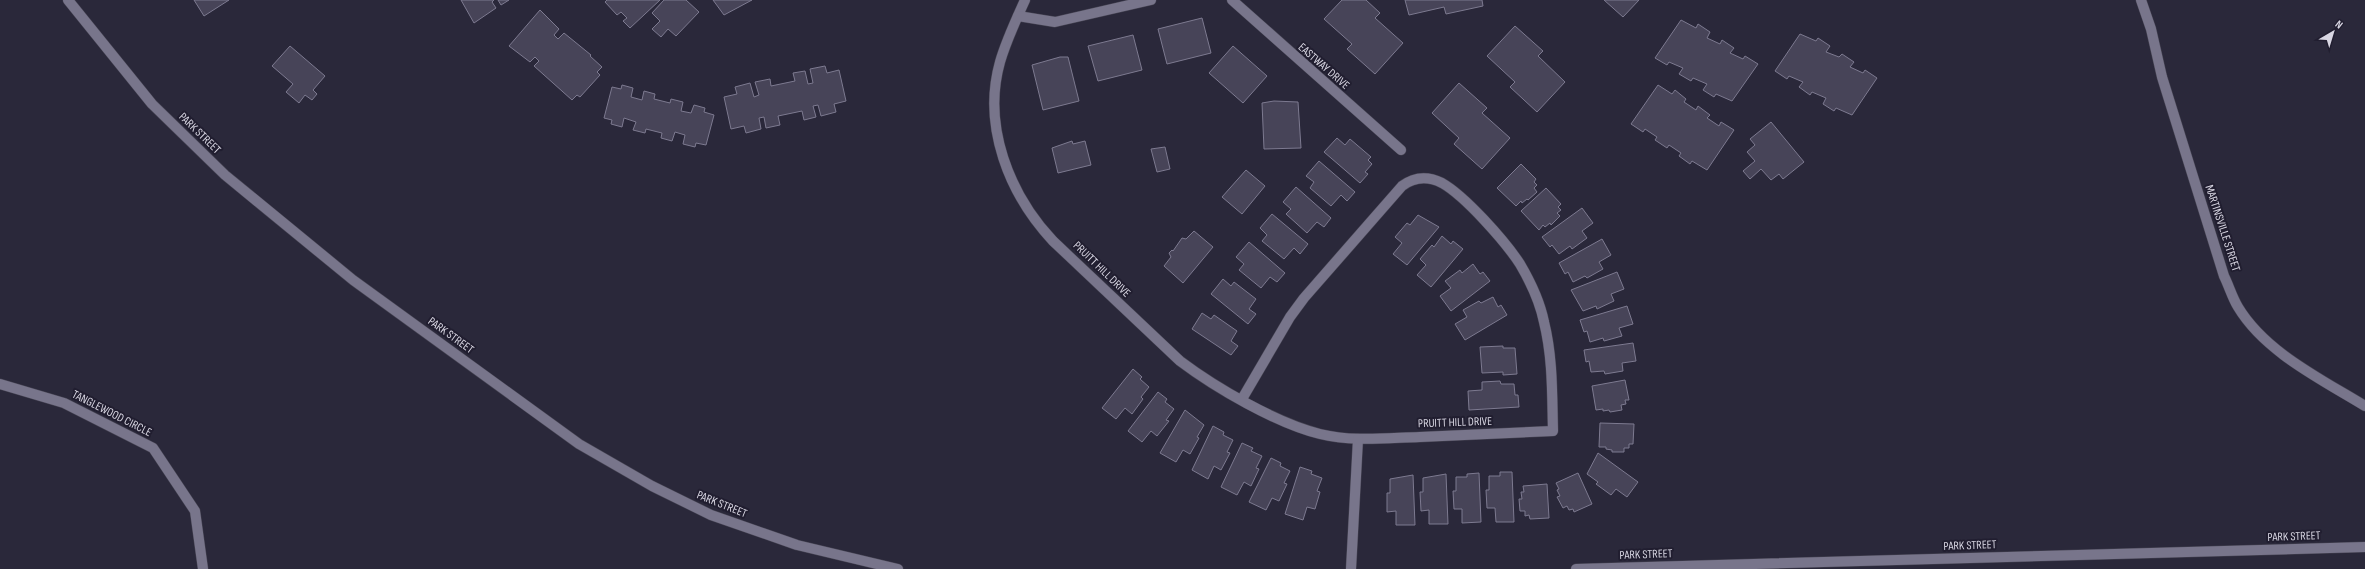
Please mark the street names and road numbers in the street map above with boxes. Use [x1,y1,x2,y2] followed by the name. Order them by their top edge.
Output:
[1295,40,1352,93] street label: EASTWAY DRIVE
[175,110,224,157] street label: PARK STREET
[2201,183,2244,273] street label: MARTINSVILLE STREET
[1070,238,1134,301] street label: PRUITT HILL DRIVE
[425,314,477,357] street label: PARK STREET
[69,387,154,440] street label: TANGLEWOOD CIRCLE
[1418,414,1492,431] street label: PRUITT HILL DRIVE
[694,488,749,521] street label: PARK STREET
[2267,528,2321,545] street label: PARK STREET
[1943,537,1997,554] street label: PARK STREET
[1619,546,1673,563] street label: PARK STREET

